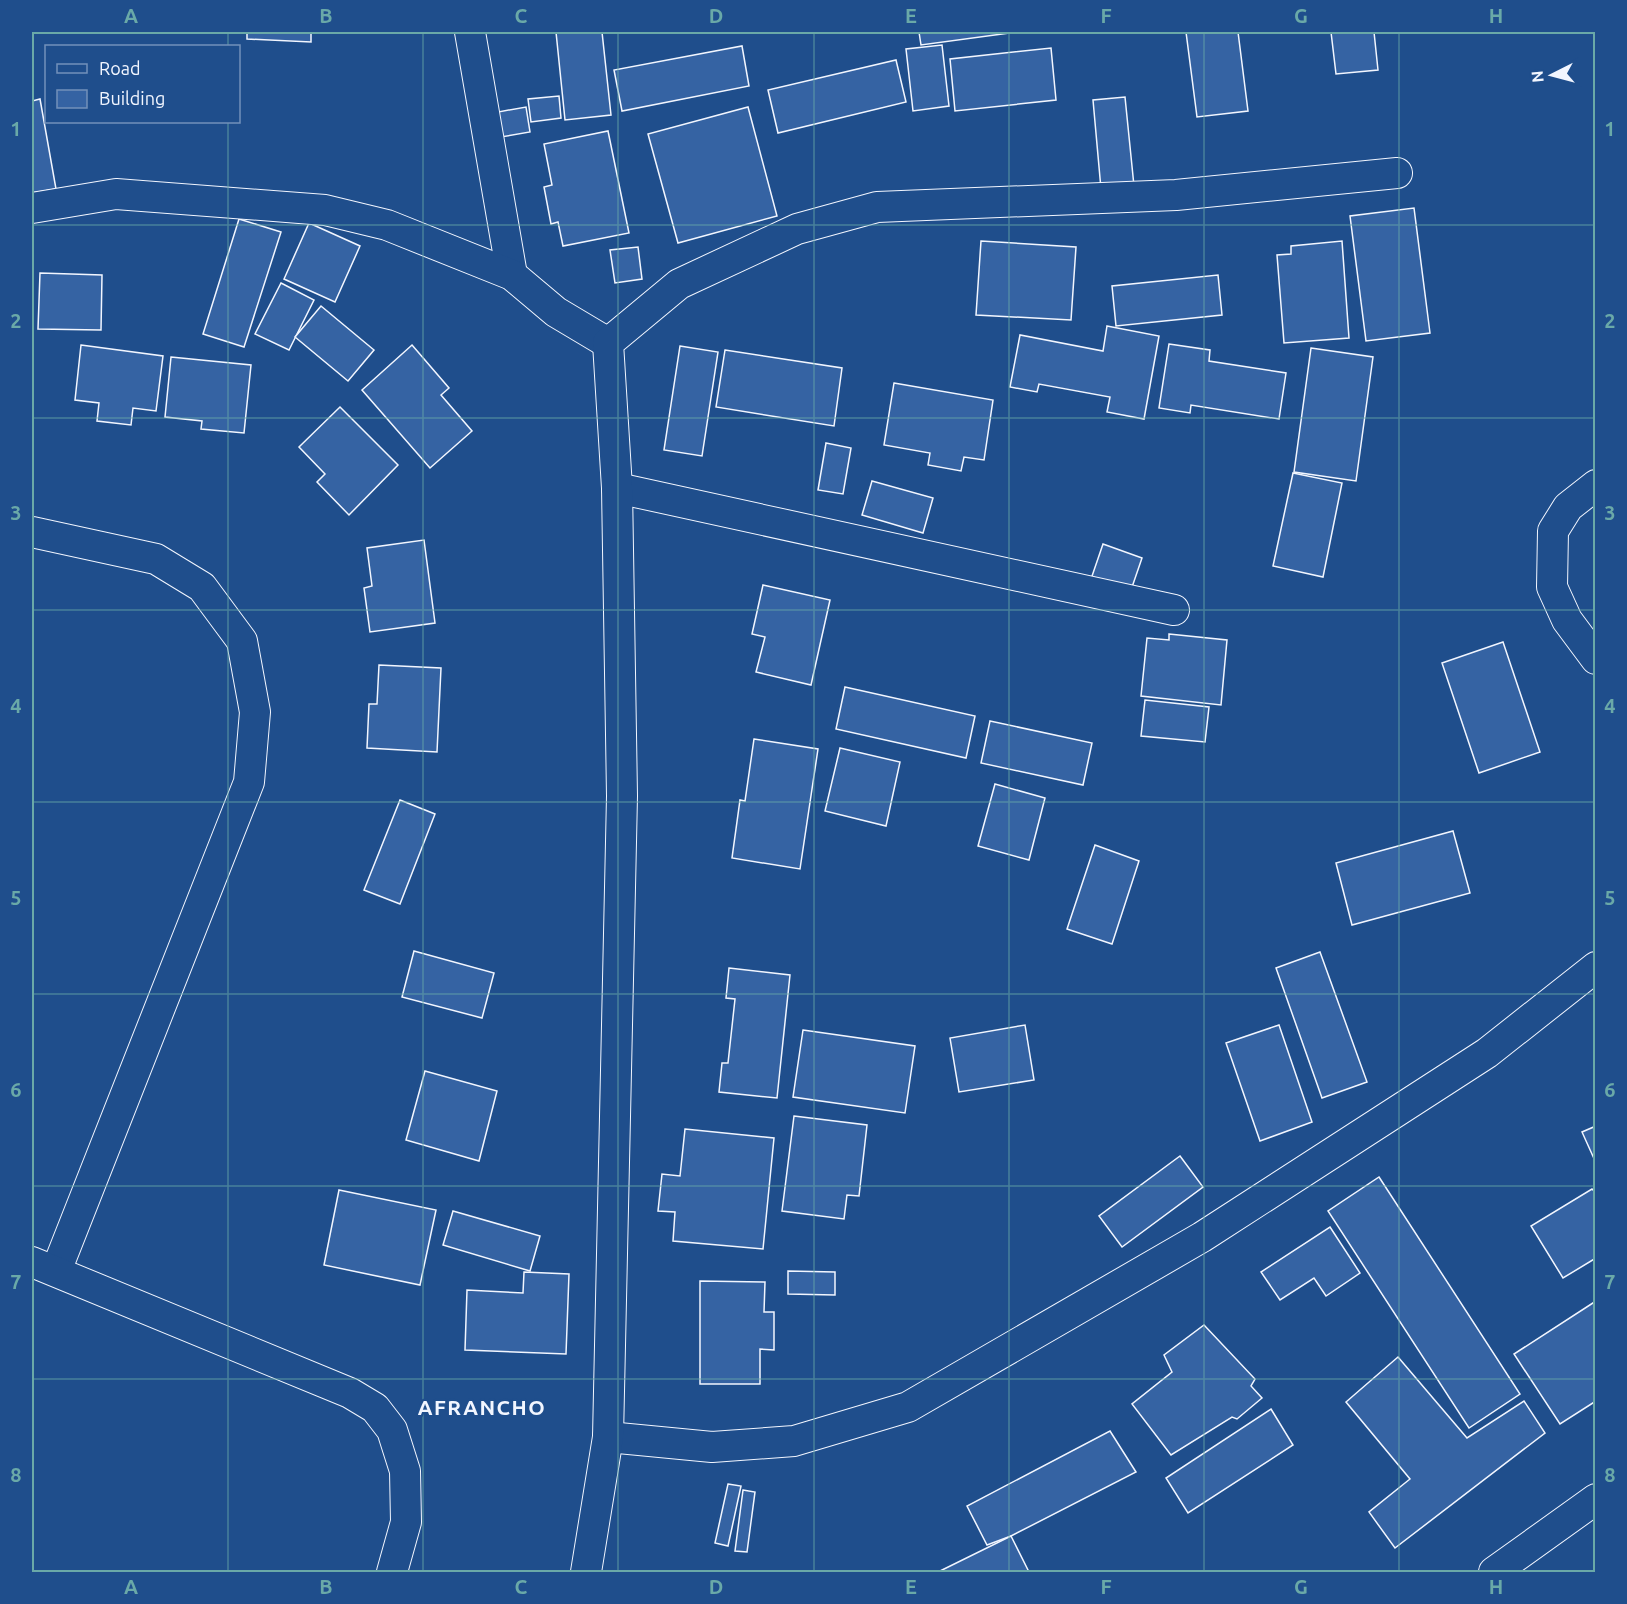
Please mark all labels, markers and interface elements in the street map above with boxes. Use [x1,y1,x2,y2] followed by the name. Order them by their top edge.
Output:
[124,4,138,27] text: A
[319,4,333,27] text: B
[515,4,528,27] text: C
[709,4,723,27] text: D
[905,4,917,27] text: E
[1100,4,1112,27] text: F
[1294,4,1308,27] text: G
[1489,4,1503,27] text: H
[45,45,240,123] legend
[1522,45,1582,105] north arrow
[99,58,141,78] text: Road
[1528,70,1547,83] text: N
[99,88,165,108] text: Building
[10,117,22,140] text: 1
[1604,117,1616,140] text: 1
[10,309,22,332] text: 2
[1604,309,1616,332] text: 2
[10,501,22,524] text: 3
[1604,501,1616,524] text: 3
[10,694,22,717] text: 4
[1604,694,1616,717] text: 4
[10,886,22,909] text: 5
[1604,886,1616,909] text: 5
[10,1078,22,1101] text: 6
[1604,1078,1616,1101] text: 6
[10,1270,22,1293] text: 7
[1604,1270,1616,1293] text: 7
[418,1395,546,1419] district label: AFRANCHO
[10,1463,22,1486] text: 8
[1604,1463,1616,1486] text: 8
[124,1575,138,1598] text: A
[319,1575,333,1598] text: B
[515,1575,528,1598] text: C
[709,1575,723,1598] text: D
[905,1575,917,1598] text: E
[1100,1575,1112,1598] text: F
[1294,1575,1308,1598] text: G
[1489,1575,1503,1598] text: H

